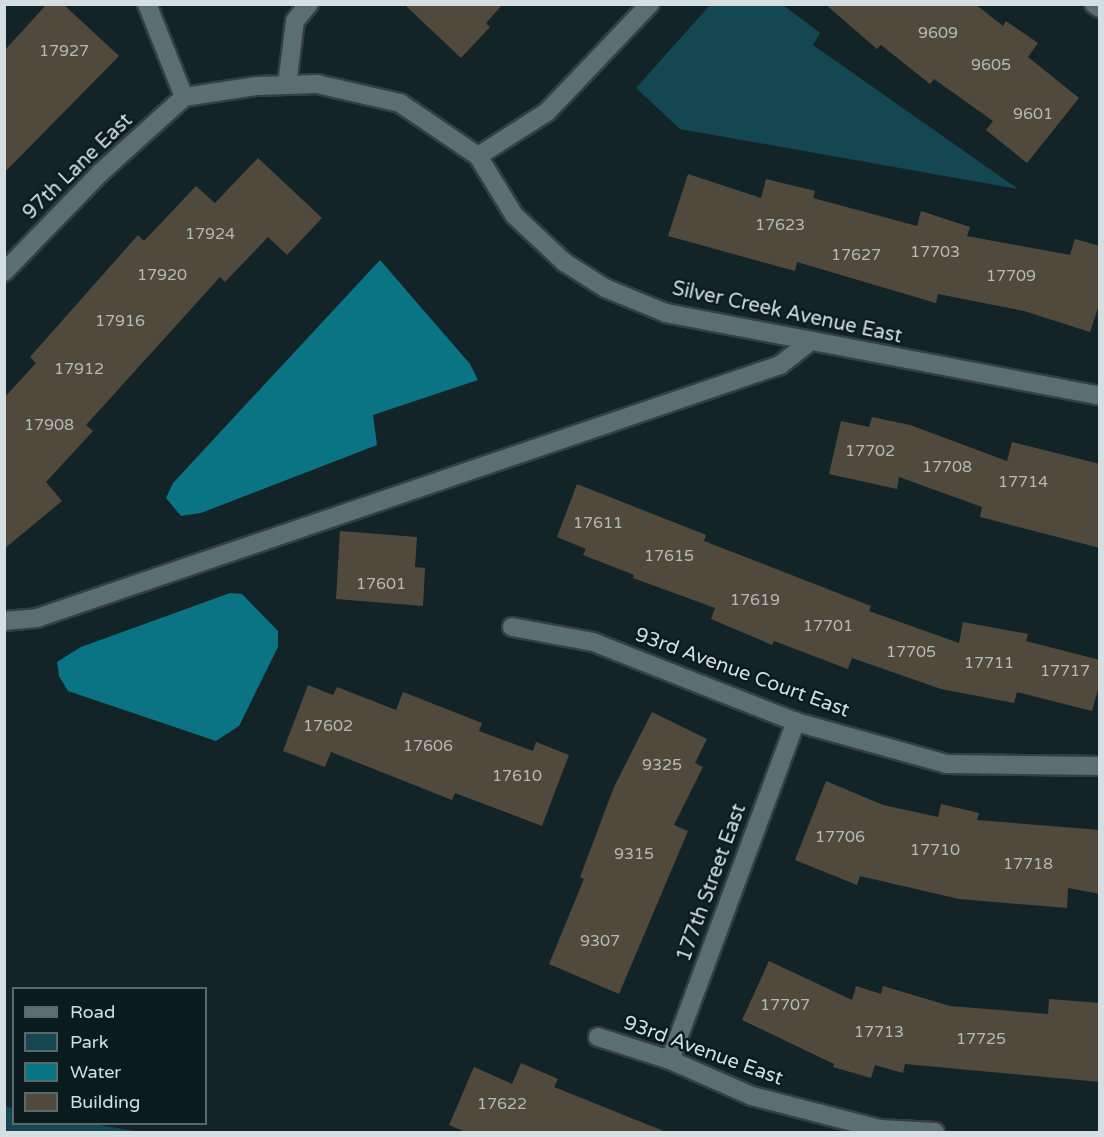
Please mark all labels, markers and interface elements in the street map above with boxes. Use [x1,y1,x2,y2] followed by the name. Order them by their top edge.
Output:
[918,23,958,43] house number: 9609
[39,41,89,61] house number: 17927
[971,55,1011,75] house number: 9605
[1013,104,1053,124] house number: 9601
[18,109,138,225] street label: 97th Lane East
[755,215,805,235] house number: 17623
[185,224,235,244] house number: 17924
[910,242,960,262] house number: 17703
[831,245,881,265] house number: 17627
[137,265,187,285] house number: 17920
[986,266,1036,286] house number: 17709
[670,277,904,349] street label: Silver Creek Avenue East
[95,311,145,331] house number: 17916
[54,359,104,379] house number: 17912
[24,415,74,435] house number: 17908
[845,441,895,461] house number: 17702
[922,457,972,477] house number: 17708
[998,472,1048,492] house number: 17714
[573,513,623,533] house number: 17611
[644,546,694,566] house number: 17615
[356,574,406,594] house number: 17601
[730,590,780,610] house number: 17619
[803,616,853,636] house number: 17701
[631,623,853,723] street label: 93rd Avenue Court East
[886,642,936,662] house number: 17705
[964,653,1014,673] house number: 17711
[1040,661,1090,681] house number: 17717
[303,716,353,736] house number: 17602
[403,736,453,756] house number: 17606
[642,755,682,775] house number: 9325
[492,766,542,786] house number: 17610
[672,801,752,965] street label: 177th Street East
[815,827,865,847] house number: 17706
[910,840,960,860] house number: 17710
[614,844,654,864] house number: 9315
[1003,854,1053,874] house number: 17718
[580,931,620,951] house number: 9307
[12,987,207,1125] legend
[760,995,810,1015] house number: 17707
[70,1001,115,1023] text: Road
[620,1011,786,1091] street label: 93rd Avenue East
[854,1022,904,1042] house number: 17713
[956,1029,1006,1049] house number: 17725
[70,1031,108,1053] text: Park
[70,1061,121,1083] text: Water
[70,1091,140,1113] text: Building
[477,1094,527,1114] house number: 17622

